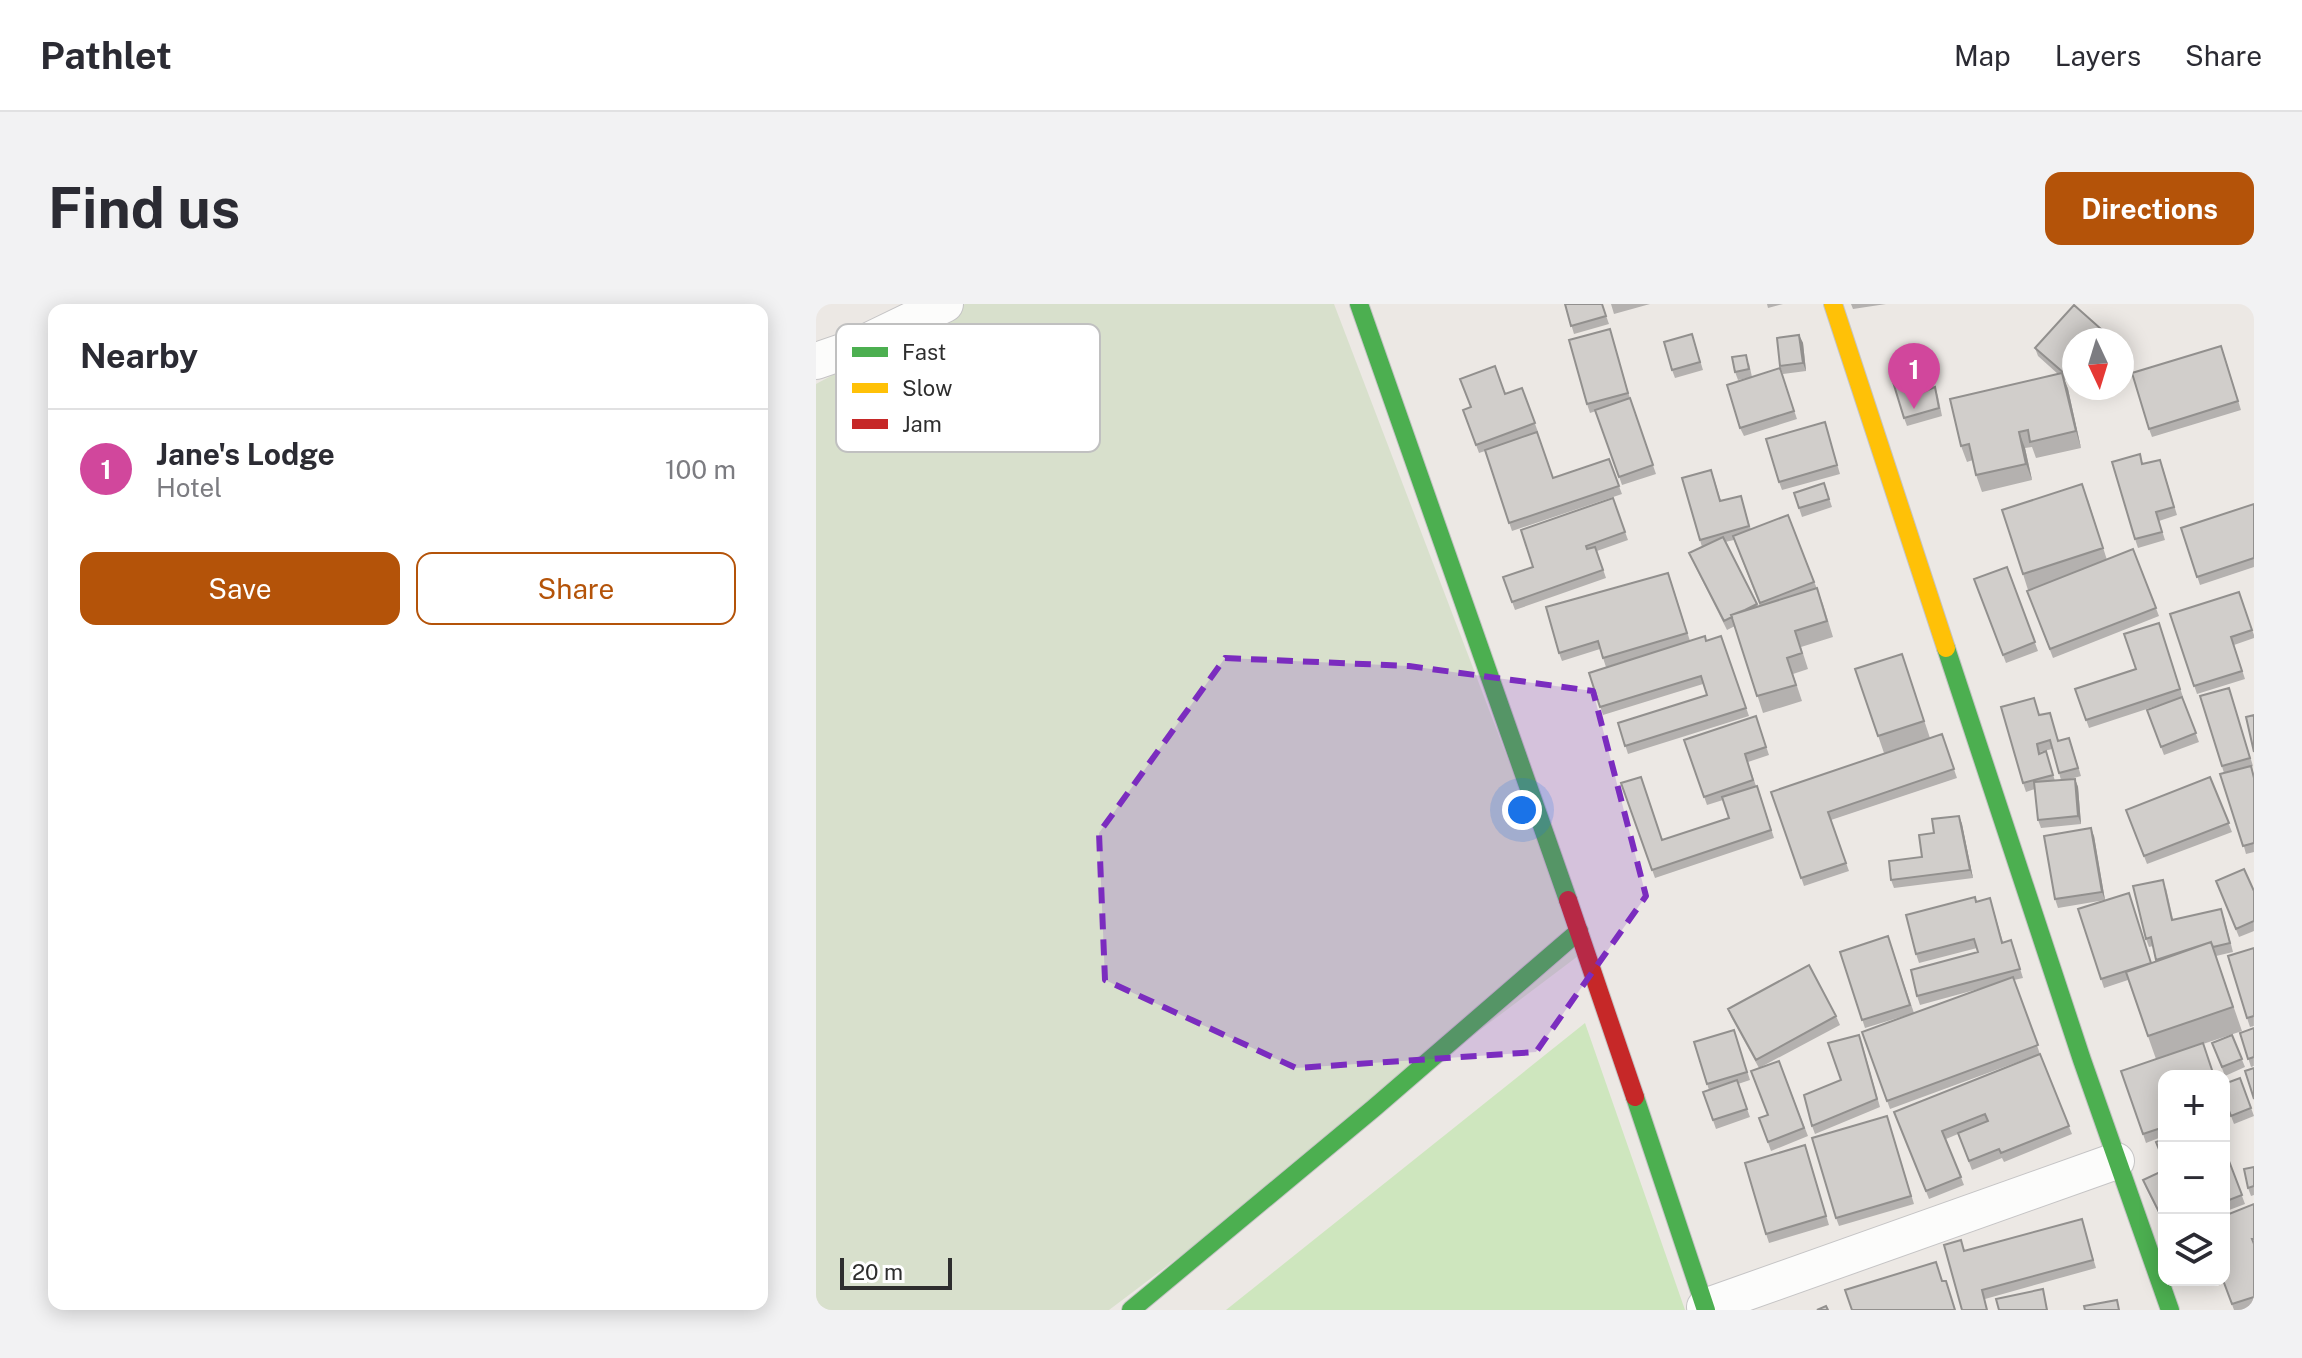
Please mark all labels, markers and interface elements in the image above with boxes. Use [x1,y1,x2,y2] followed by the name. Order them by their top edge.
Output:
[40,33,172,78] text: Pathlet
[1954,39,2011,72] text: Map
[2055,39,2141,72] text: Layers
[2185,39,2262,72] text: Share
[2045,172,2254,245] button: Directions
[48,175,240,241] text: Find us
[836,324,1100,452] legend
[2062,328,2134,400] north arrow
[80,336,198,376] text: Nearby
[902,339,946,365] text: Fast
[1888,343,1940,409] pin: 1
[902,375,952,401] text: Slow
[902,411,942,437] text: Jam
[156,436,335,472] text: Jane's Lodge
[100,454,112,485] text: 1
[665,454,736,485] text: 100 m
[156,472,222,503] text: Hotel
[80,552,400,625] button: Save
[416,552,736,625] button: Share
[1502,790,1542,830] your location
[2158,1070,2230,1286] map controls
[2158,1070,2230,1142] button: +
[2158,1142,2230,1214] button: −
[2158,1214,2230,1286] button: layers
[840,1254,952,1290] scale bar
[852,1259,903,1285] text: 20 m

